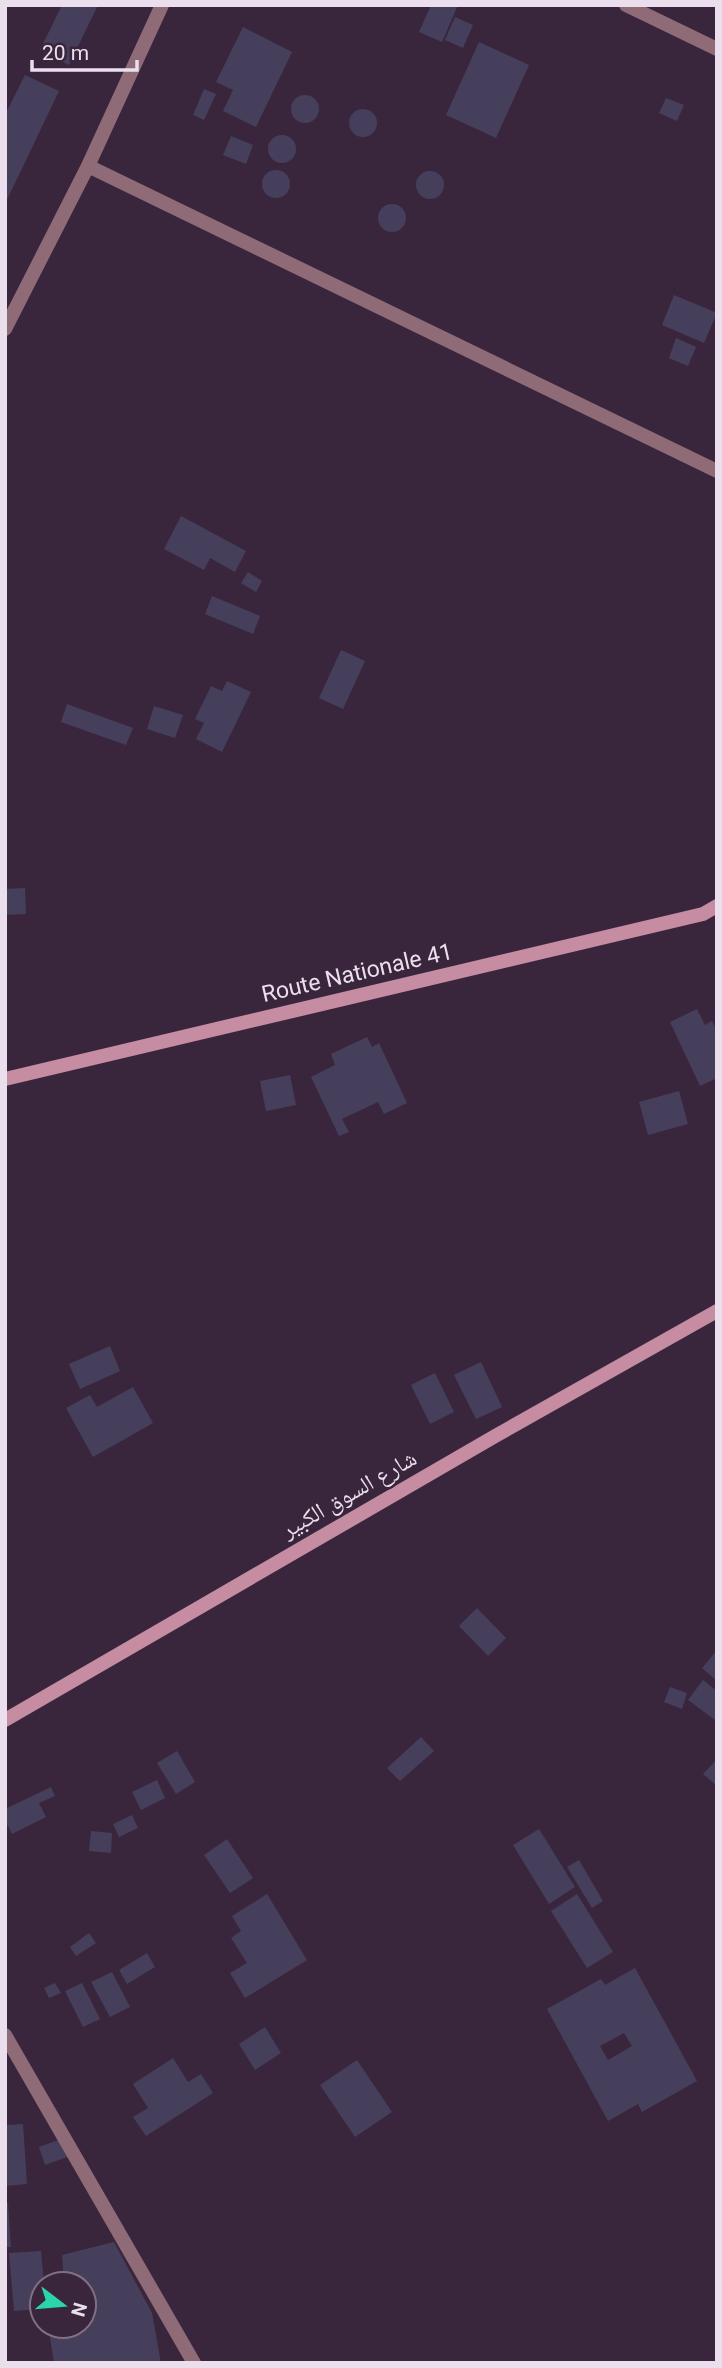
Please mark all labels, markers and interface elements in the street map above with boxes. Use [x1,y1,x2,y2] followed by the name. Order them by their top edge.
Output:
[32,28,136,72] scale bar
[42,41,89,65] text: 20 m
[259,938,455,1008] street label: Route Nationale 41
[276,1444,422,1545] street label: شارع السوق الكبير
[28,2270,98,2340] north arrow
[66,2300,92,2319] text: N

